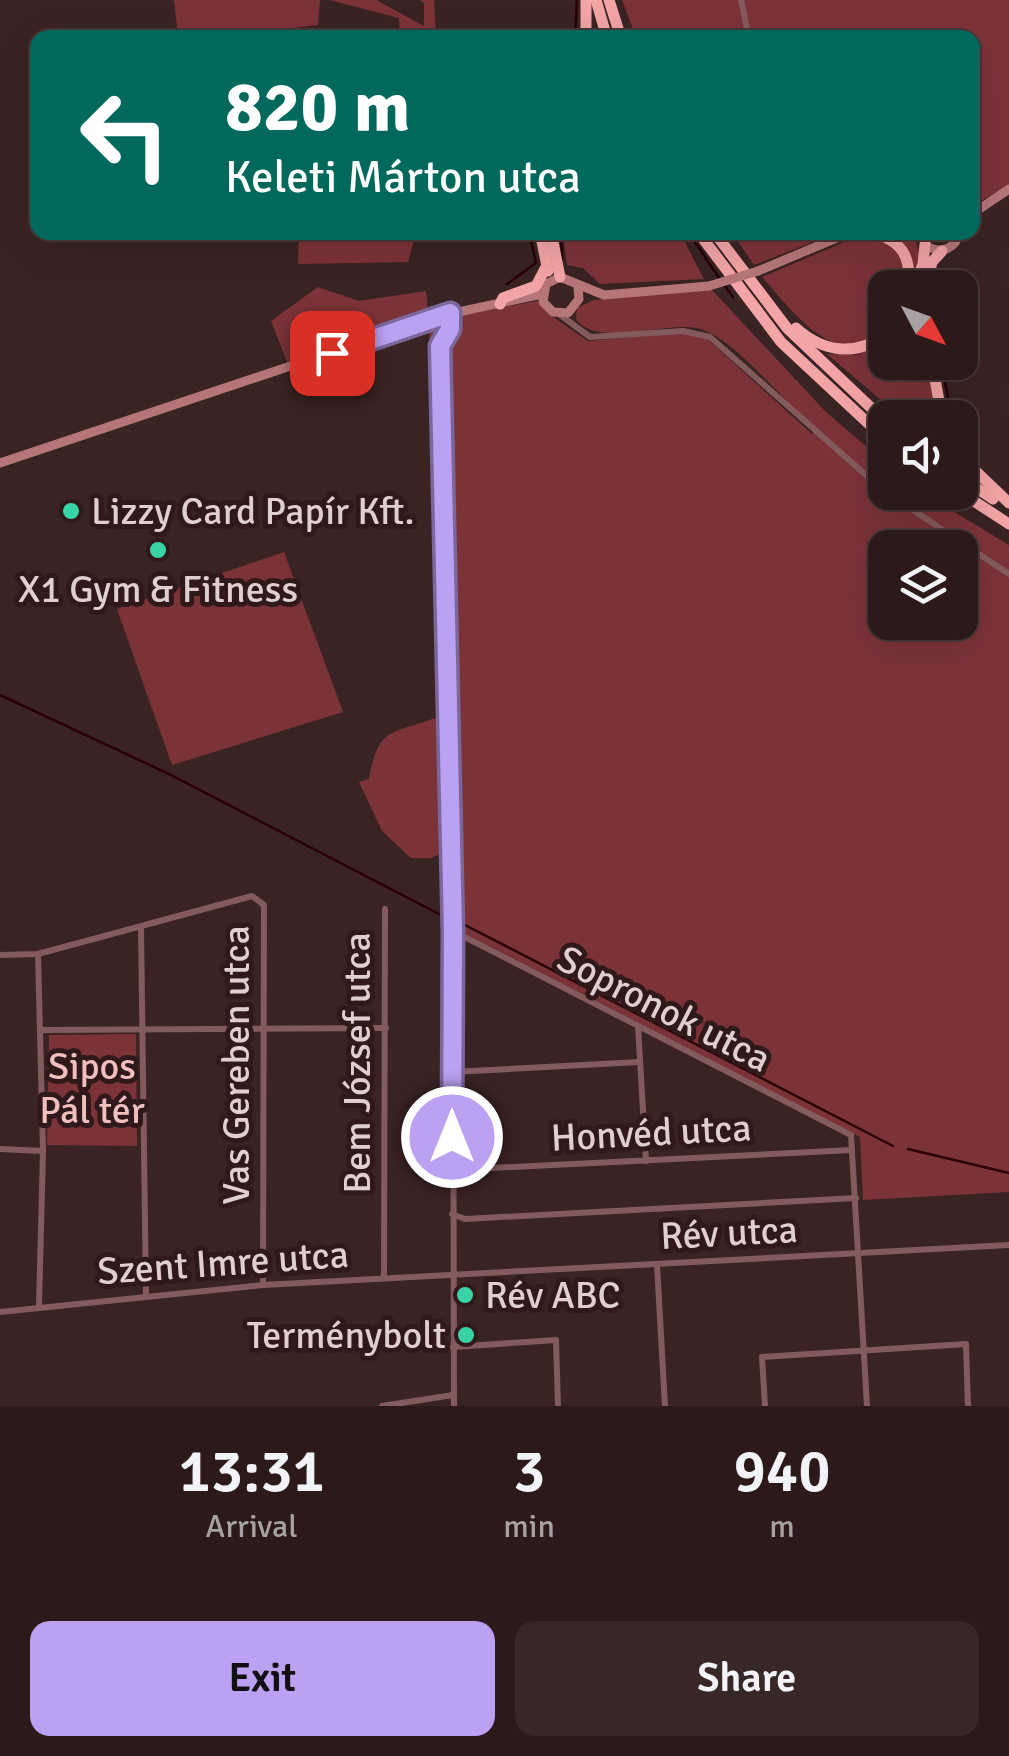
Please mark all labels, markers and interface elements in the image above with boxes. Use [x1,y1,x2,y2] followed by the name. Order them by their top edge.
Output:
[225,64,410,150] text: 820 m
[60,70,190,200] icon: left
[225,150,581,205] text: Keleti Márton utca
[868,270,978,380] north arrow
[868,270,978,640] map controls
[290,311,375,396] pin
[305,326,360,381] icon: arrive
[868,400,978,510] button: sound
[91,488,414,535] place label: Lizzy Card Papír Kft.
[60,500,82,522] marker: Lizzy Card Papír Kft.
[868,530,978,640] button: layers
[147,539,169,561] marker: X1 Gym & Fitness
[18,566,298,613] place label: X1 Gym & Fitness
[213,925,260,1205] street label: Vas Gereben utca
[334,932,381,1194] street label: Bem József utca
[550,935,778,1083] street label: Sopronok utca
[39,1043,145,1134] park label: Sipos Pál tér
[400,1085,504,1189] position arrow
[550,1104,752,1162] street label: Honvéd utca
[659,1206,799,1260] street label: Rév utca
[96,1231,350,1295] street label: Szent Imre utca
[485,1272,620,1319] place label: Rév ABC
[454,1284,476,1306] marker: Rév ABC
[247,1312,446,1359] place label: Terménybolt
[455,1324,477,1346] marker: Terménybolt
[178,1435,325,1509] text: 13:31
[513,1435,545,1509] text: 3
[733,1435,831,1509] text: 940
[206,1507,298,1546] text: Arrival
[503,1507,555,1546] text: min
[769,1507,795,1546] text: m
[30,1621,495,1736] button: Exit
[515,1621,979,1736] button: Share

